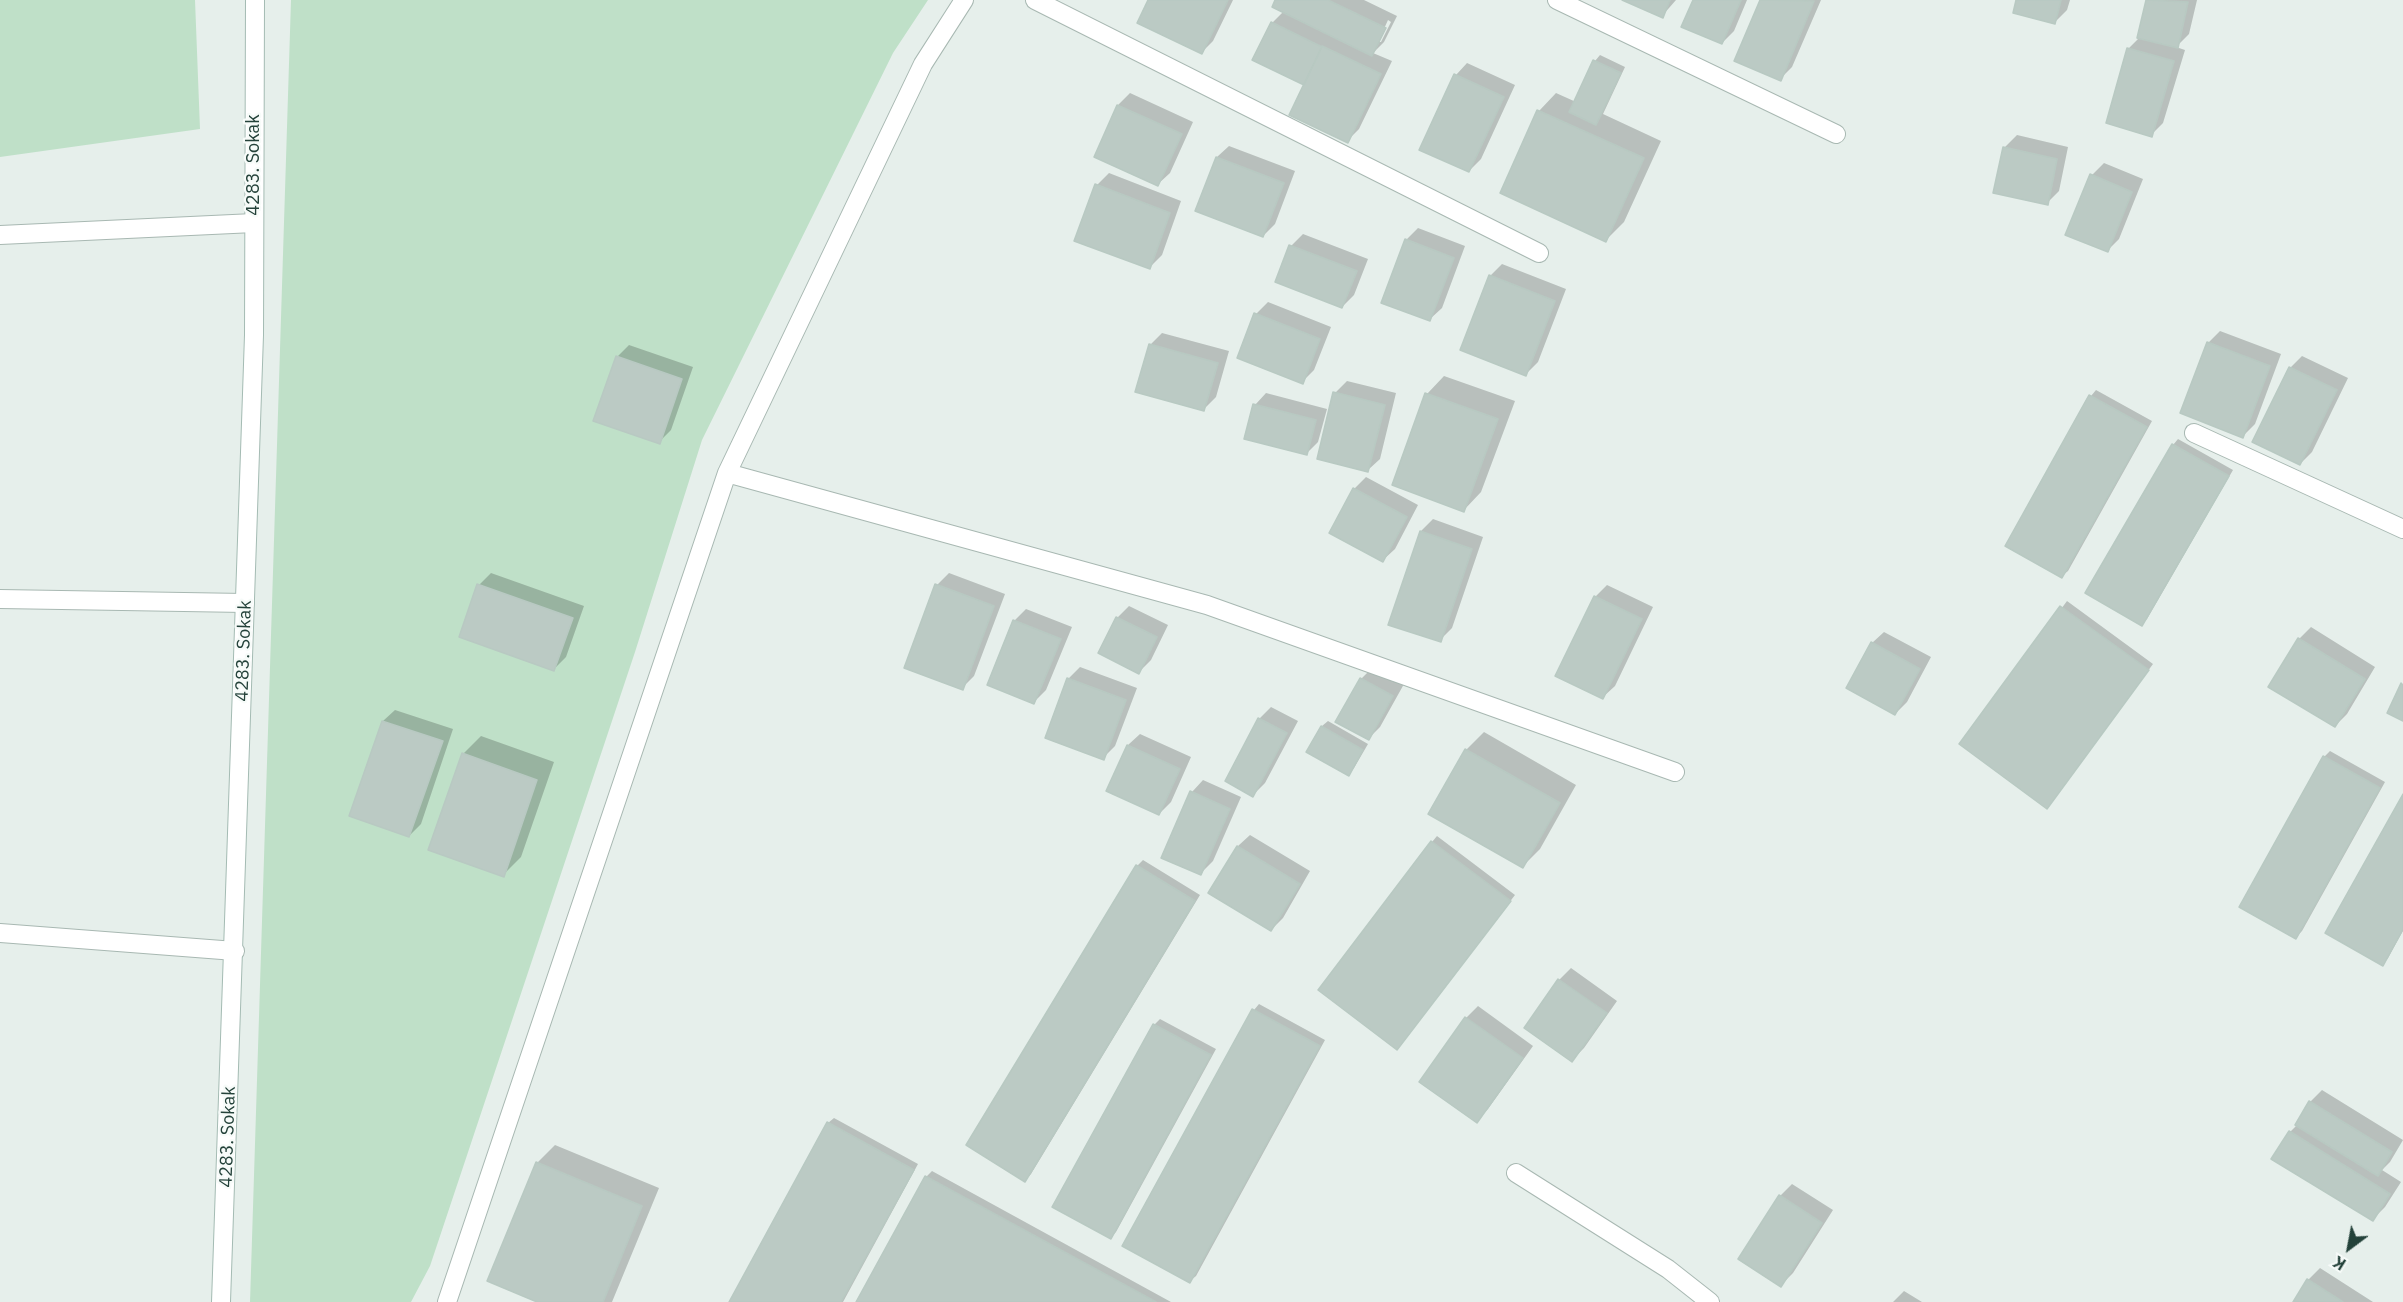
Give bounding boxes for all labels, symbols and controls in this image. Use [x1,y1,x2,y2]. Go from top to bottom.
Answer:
street label: 4283. Sokak [243,114,265,216]
street label: 4283. Sokak [231,600,257,702]
street label: 4283. Sokak [215,1086,241,1188]
north arrow [2319,1218,2379,1278]
text: K [2329,1252,2349,1275]

